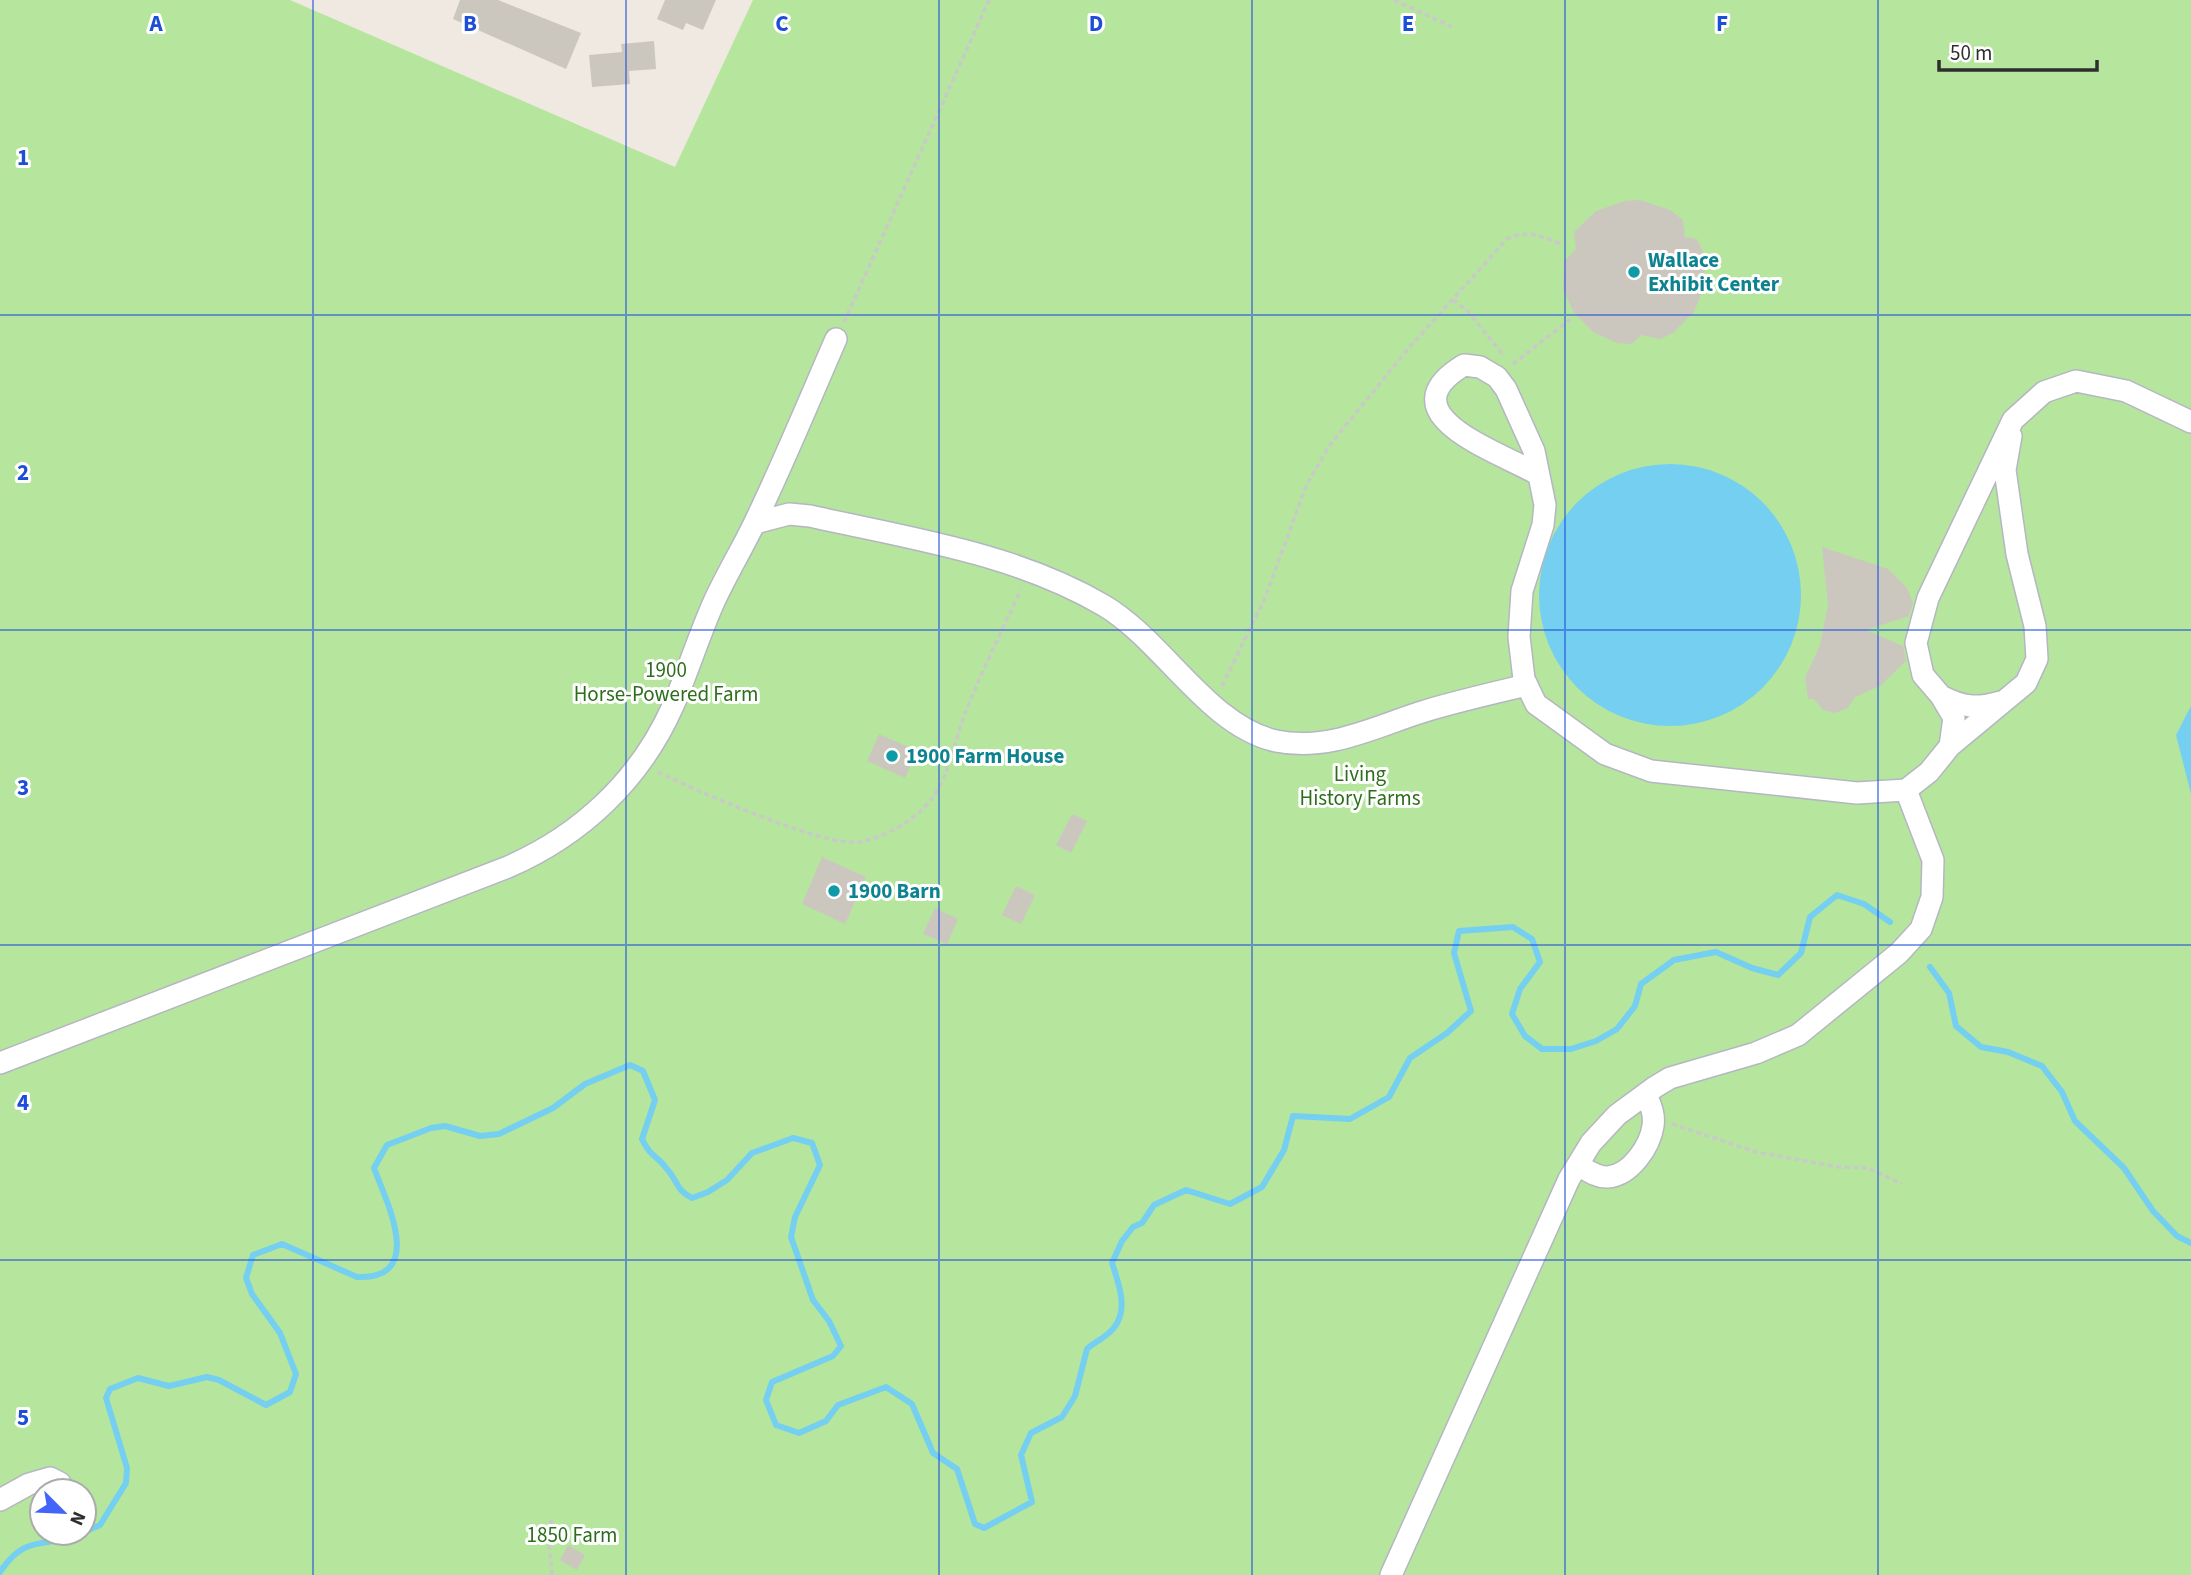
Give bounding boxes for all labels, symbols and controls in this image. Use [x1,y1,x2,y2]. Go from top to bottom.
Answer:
text: A [148,7,163,40]
text: B [463,7,477,40]
text: C [775,7,789,40]
text: D [1089,7,1103,40]
text: E [1402,7,1414,40]
text: F [1716,7,1728,40]
scale bar [1939,28,2096,72]
text: 50 m [1950,38,1992,68]
text: 1 [17,141,29,174]
place label: Wallace Exhibit Center [1648,245,1780,299]
marker: Wallace Exhibit Center [1626,264,1642,280]
text: 2 [17,456,29,489]
park label: 1900 Horse-Powered Farm [574,655,758,709]
place label: 1900 Farm House [906,741,1064,771]
marker: 1900 Farm House [884,748,900,764]
park label: Living History Farms [1300,759,1421,813]
text: 3 [17,771,29,804]
place label: 1900 Barn [848,876,941,906]
marker: 1900 Barn [826,883,842,899]
text: 4 [17,1086,29,1119]
text: 5 [17,1401,29,1434]
north arrow [28,1477,98,1547]
text: N [62,1507,92,1530]
park label: 1850 Farm [527,1520,617,1550]

